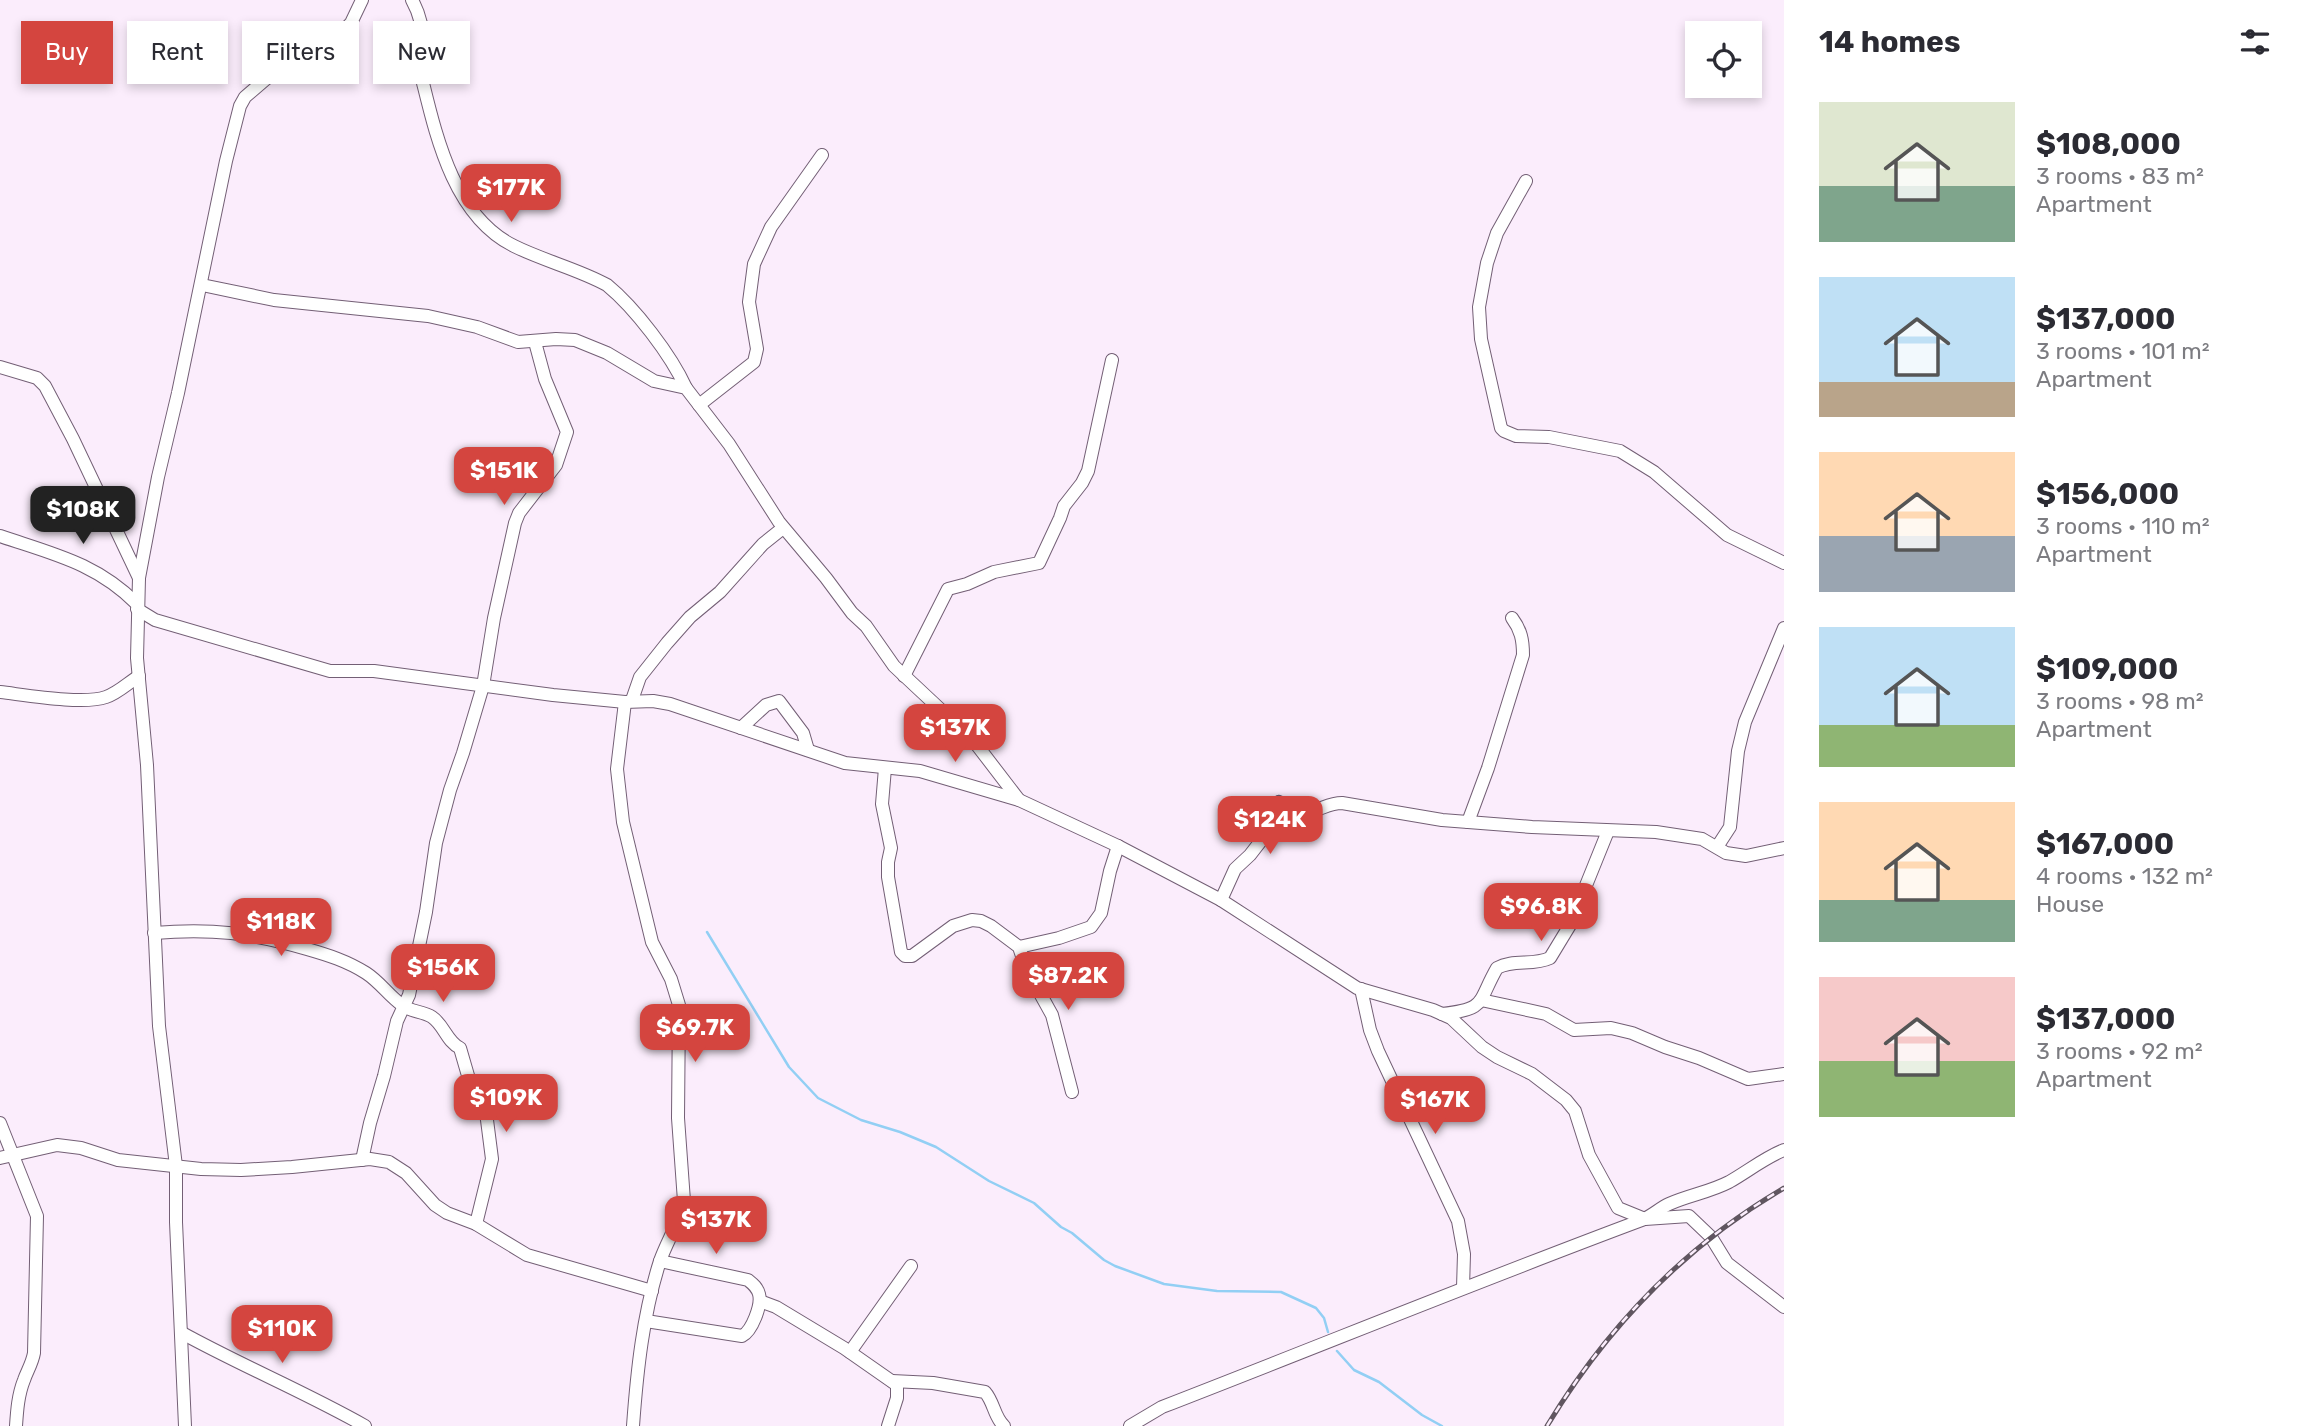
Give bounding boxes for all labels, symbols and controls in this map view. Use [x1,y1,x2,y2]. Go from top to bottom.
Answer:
chip: Buy [21,21,113,84]
chip: Rent [127,21,228,84]
chip: Filters [242,21,359,84]
chip: New [373,21,470,84]
map controls [1685,21,1762,98]
button: locate [1685,21,1762,98]
icon: filters [2236,23,2274,61]
text: 14 homes [1819,24,1961,60]
text: $108,000 [2036,126,2181,162]
icon: home [1875,130,1959,214]
text: 3 rooms · 83 m² [2036,162,2204,190]
pin: $177K [462,164,560,224]
text: $177K [477,173,545,201]
text: Apartment [2036,190,2152,218]
text: $137,000 [2036,301,2176,337]
icon: home [1875,305,1959,389]
text: 3 rooms · 101 m² [2036,337,2210,365]
text: Apartment [2036,365,2152,393]
pin: $151K [455,448,553,507]
text: $151K [470,456,538,484]
text: $156,000 [2036,476,2179,512]
icon: home [1875,480,1959,564]
pin: $108K [34,486,132,546]
text: $108K [46,495,120,523]
text: 3 rooms · 110 m² [2036,512,2210,540]
text: Apartment [2036,540,2152,568]
text: $109,000 [2036,651,2178,687]
icon: home [1875,655,1959,739]
text: 3 rooms · 98 m² [2036,687,2204,715]
pin: $137K [906,704,1004,764]
text: $137K [920,713,990,741]
text: Apartment [2036,715,2152,743]
pin: $124K [1221,796,1319,856]
text: $124K [1234,805,1306,833]
text: $167,000 [2036,826,2174,862]
icon: home [1875,830,1959,914]
text: 4 rooms · 132 m² [2036,862,2213,890]
pin: $96.8K [1484,884,1598,943]
text: House [2036,890,2104,918]
text: $96.8K [1500,892,1582,920]
pin: $118K [232,898,330,958]
text: $118K [246,907,316,935]
pin: $156K [394,944,492,1004]
text: $156K [407,953,479,981]
pin: $87.2K [1011,953,1125,1012]
text: $87.2K [1028,961,1108,989]
text: $137,000 [2036,1001,2176,1037]
pin: $69.7K [638,1004,752,1064]
icon: home [1875,1005,1959,1089]
text: $69.7K [656,1013,734,1041]
text: 3 rooms · 92 m² [2036,1037,2202,1065]
text: Apartment [2036,1065,2152,1093]
pin: $109K [457,1074,555,1134]
pin: $167K [1386,1076,1484,1136]
text: $109K [470,1083,542,1111]
text: $167K [1400,1085,1470,1113]
pin: $137K [667,1196,765,1256]
text: $137K [681,1205,751,1233]
pin: $110K [233,1306,331,1365]
text: $110K [247,1314,317,1342]

